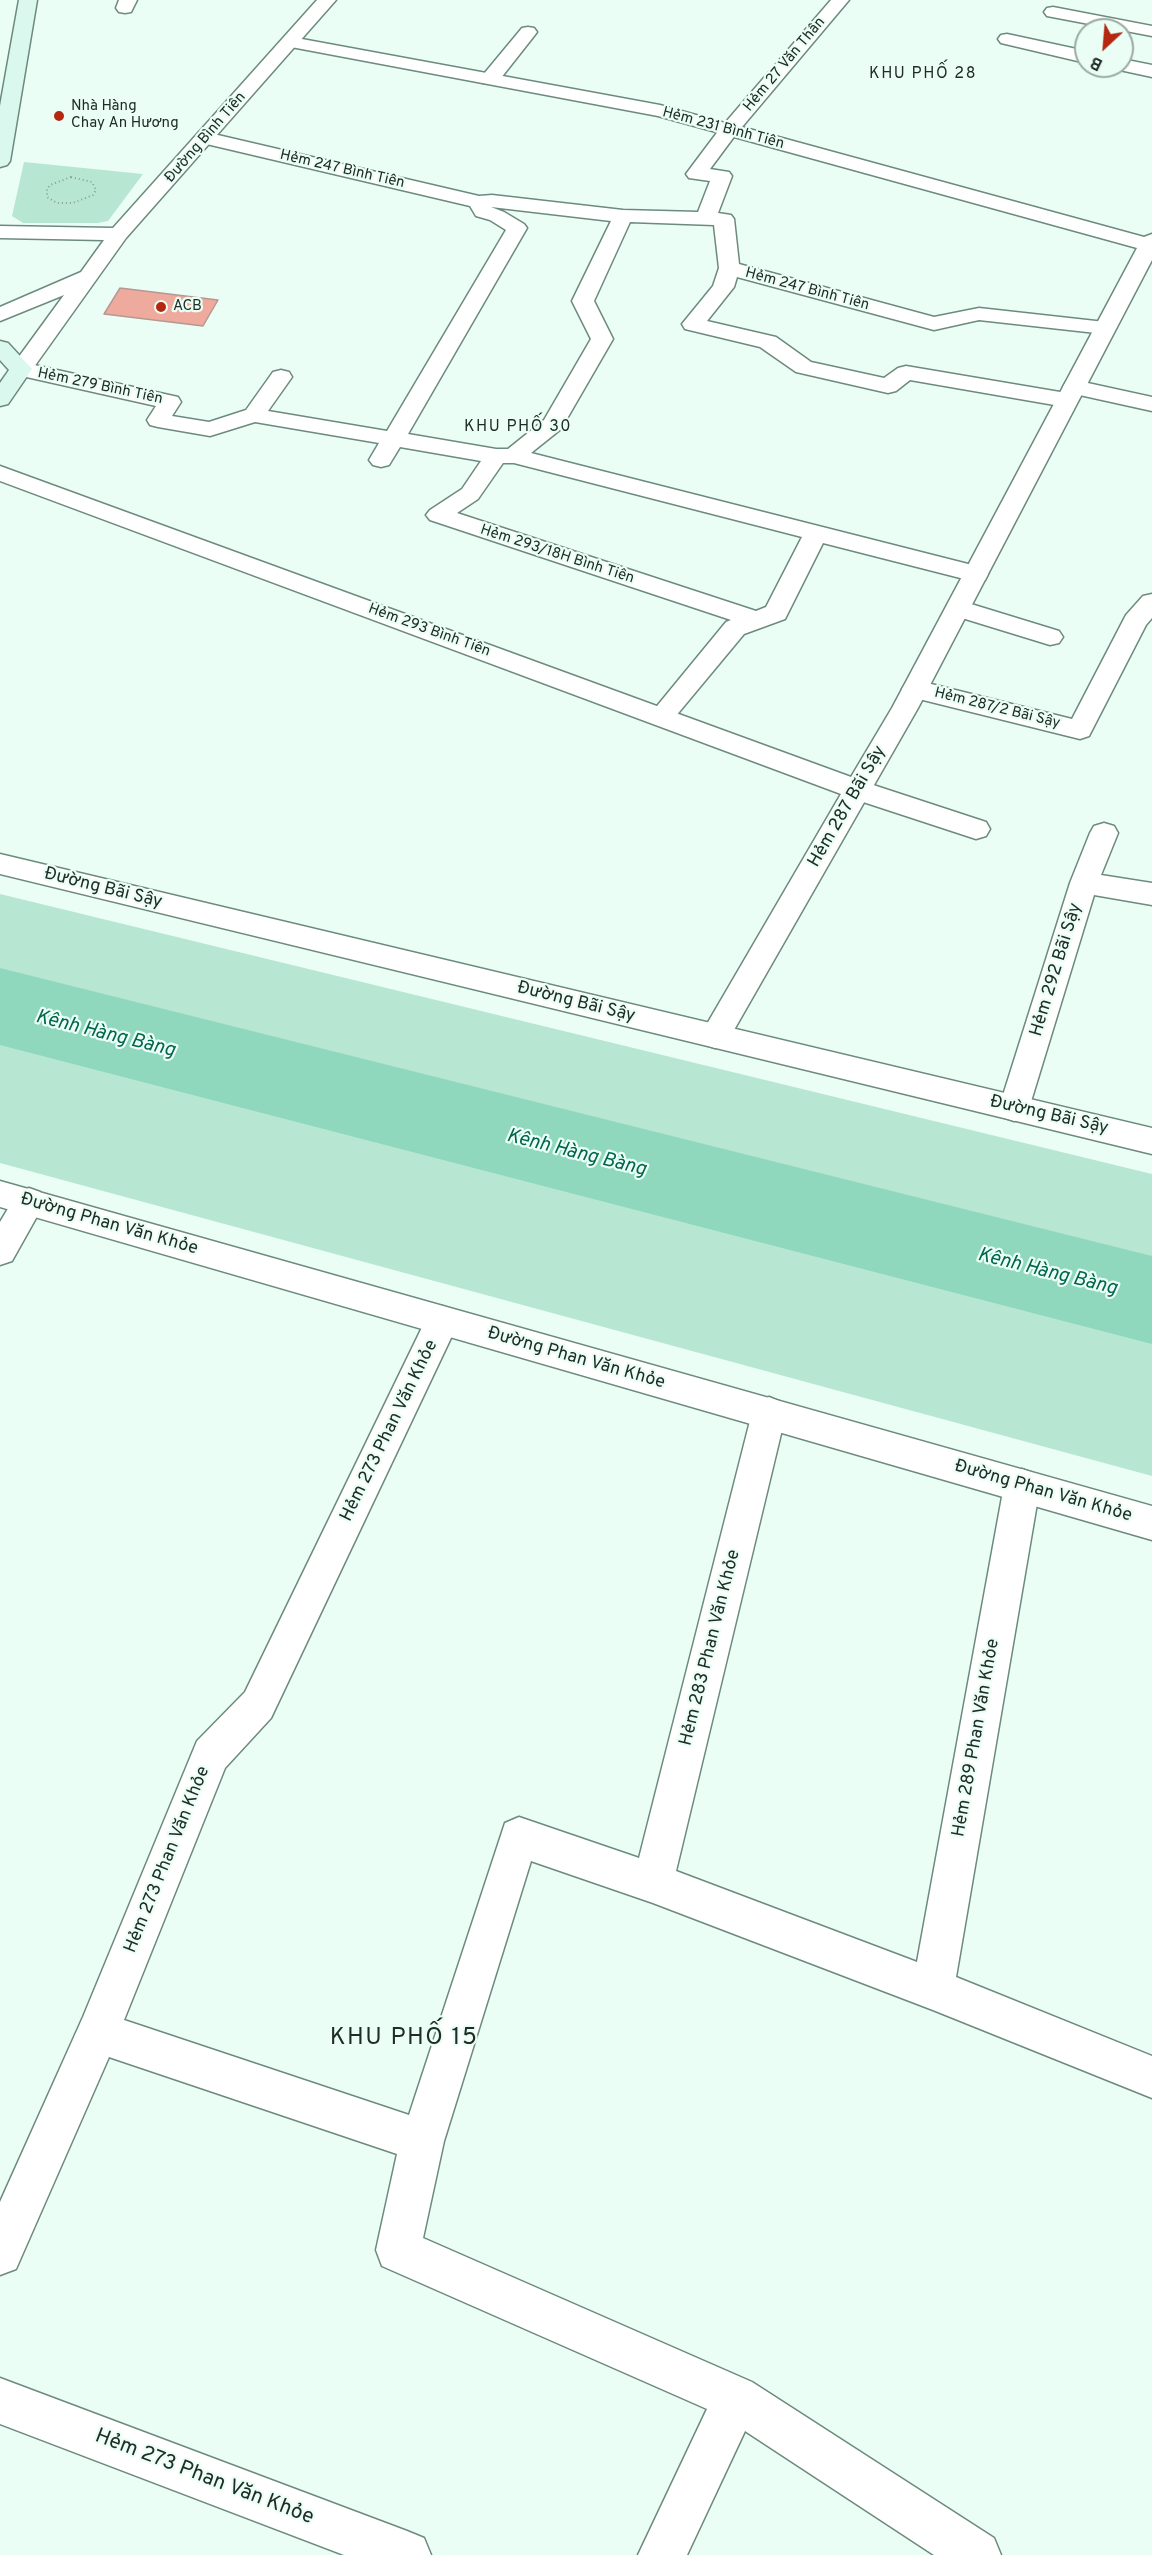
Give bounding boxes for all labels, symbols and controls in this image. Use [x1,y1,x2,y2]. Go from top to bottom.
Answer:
street label: Hẻm 27 Văn Thân [740,14,830,116]
north arrow [1074,18,1134,78]
text: B [1088,51,1106,74]
district label: KHU PHỐ 28 [869,65,977,85]
street label: Đường Bình Tiên [162,89,250,187]
place label: Nhà Hàng Chay An Hương [71,98,179,133]
street label: Hẻm 231 Bình Tiên [660,104,786,154]
marker: Nhà Hàng Chay An Hương [52,109,66,123]
street label: Hẻm 247 Bình Tiên [278,147,406,193]
street label: Hẻm 247 Bình Tiên [743,265,871,315]
place label: ACB [173,298,202,316]
marker: ACB [154,300,168,314]
street label: Hẻm 279 Bình Tiên [36,365,164,409]
district label: KHU PHỐ 30 [464,418,572,438]
street label: Hẻm 293/18H Bình Tiên [478,522,636,588]
street label: Hẻm 293 Bình Tiên [365,601,493,661]
street label: Hẻm 287/2 Bãi Sậy [932,685,1062,733]
street label: Hẻm 287 Bãi Sậy [804,742,892,872]
street label: Đường Bãi Sậy [42,864,164,914]
street label: Hẻm 292 Bãi Sậy [1026,901,1088,1039]
street label: Đường Bãi Sậy [515,978,637,1028]
water label: Kênh Hàng Bàng [33,1006,177,1064]
street label: Đường Bãi Sậy [988,1092,1110,1140]
water label: Kênh Hàng Bàng [504,1125,648,1183]
street label: Đường Phan Văn Khỏe [18,1189,200,1261]
water label: Kênh Hàng Bàng [975,1244,1119,1302]
street label: Đường Phan Văn Khỏe [485,1323,667,1395]
street label: Hẻm 273 Phan Văn Khỏe [337,1337,443,1525]
street label: Đường Phan Văn Khỏe [952,1456,1134,1528]
street label: Hẻm 283 Phan Văn Khỏe [676,1548,746,1748]
street label: Hẻm 289 Phan Văn Khỏe [949,1637,1005,1839]
street label: Hẻm 273 Phan Văn Khỏe [121,1764,215,1956]
district label: KHU PHỐ 15 [330,2025,478,2053]
street label: Hẻm 273 Phan Văn Khỏe [91,2425,317,2531]

